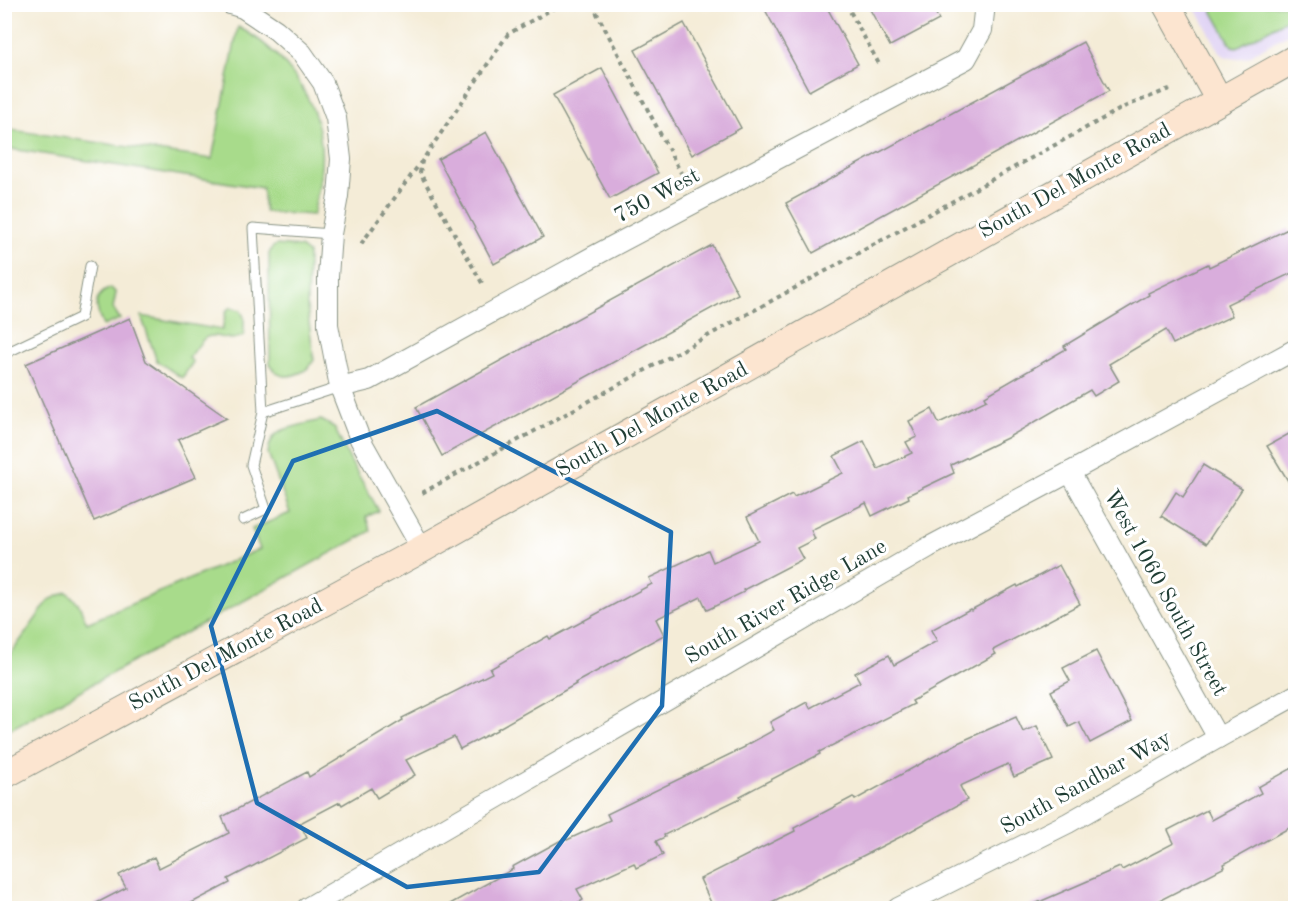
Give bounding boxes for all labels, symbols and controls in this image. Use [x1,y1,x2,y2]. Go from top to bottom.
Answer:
street label: South Del Monte Road [975,119,1175,243]
street label: 750 West [611,164,703,228]
street label: South Del Monte Road [552,358,752,482]
street label: West 1060 South Street [1099,486,1231,700]
street label: South River Ridge Lane [681,535,891,669]
street label: South Del Monte Road [126,595,326,715]
street label: South Sandbar Way [997,727,1175,839]

